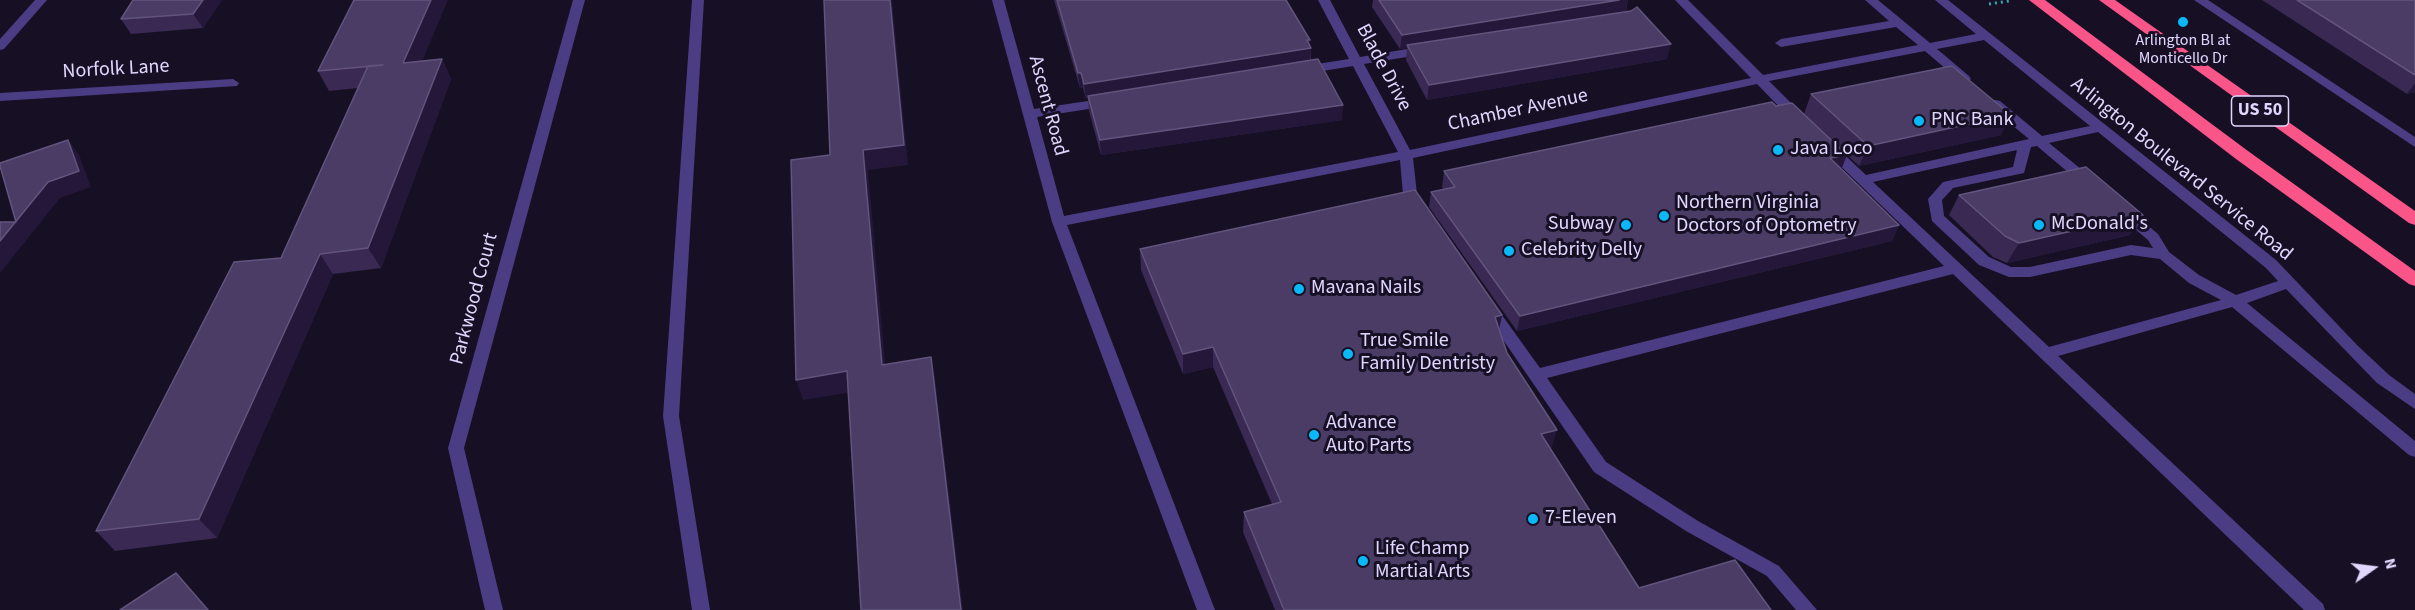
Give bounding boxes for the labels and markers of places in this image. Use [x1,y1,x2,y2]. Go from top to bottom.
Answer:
marker: Arlington Bl at Monticello Dr [2176,15,2190,29]
place label: Arlington Bl at Monticello Dr [2136,31,2230,69]
place label: PNC Bank [1931,109,2013,133]
marker: PNC Bank [1912,114,1926,128]
place label: Java Loco [1790,138,1873,162]
marker: Java Loco [1771,143,1785,157]
place label: Northern Virginia Doctors of Optometry [1676,192,1856,239]
marker: Northern Virginia Doctors of Optometry [1657,209,1671,223]
place label: Subway [1548,213,1614,237]
place label: McDonald's [2051,213,2148,237]
marker: Subway [1619,218,1633,232]
marker: McDonald's [2032,218,2046,232]
place label: Celebrity Delly [1521,239,1642,263]
marker: Celebrity Delly [1502,244,1516,258]
place label: Mavana Nails [1311,277,1421,301]
marker: Mavana Nails [1292,282,1306,296]
place label: True Smile Family Dentristy [1360,330,1495,377]
marker: True Smile Family Dentristy [1341,347,1355,361]
place label: Advance Auto Parts [1326,412,1411,459]
marker: Advance Auto Parts [1307,428,1321,442]
place label: 7-Eleven [1545,507,1617,531]
marker: 7-Eleven [1526,512,1540,526]
place label: Life Champ Martial Arts [1375,538,1470,585]
marker: Life Champ Martial Arts [1356,554,1370,568]

